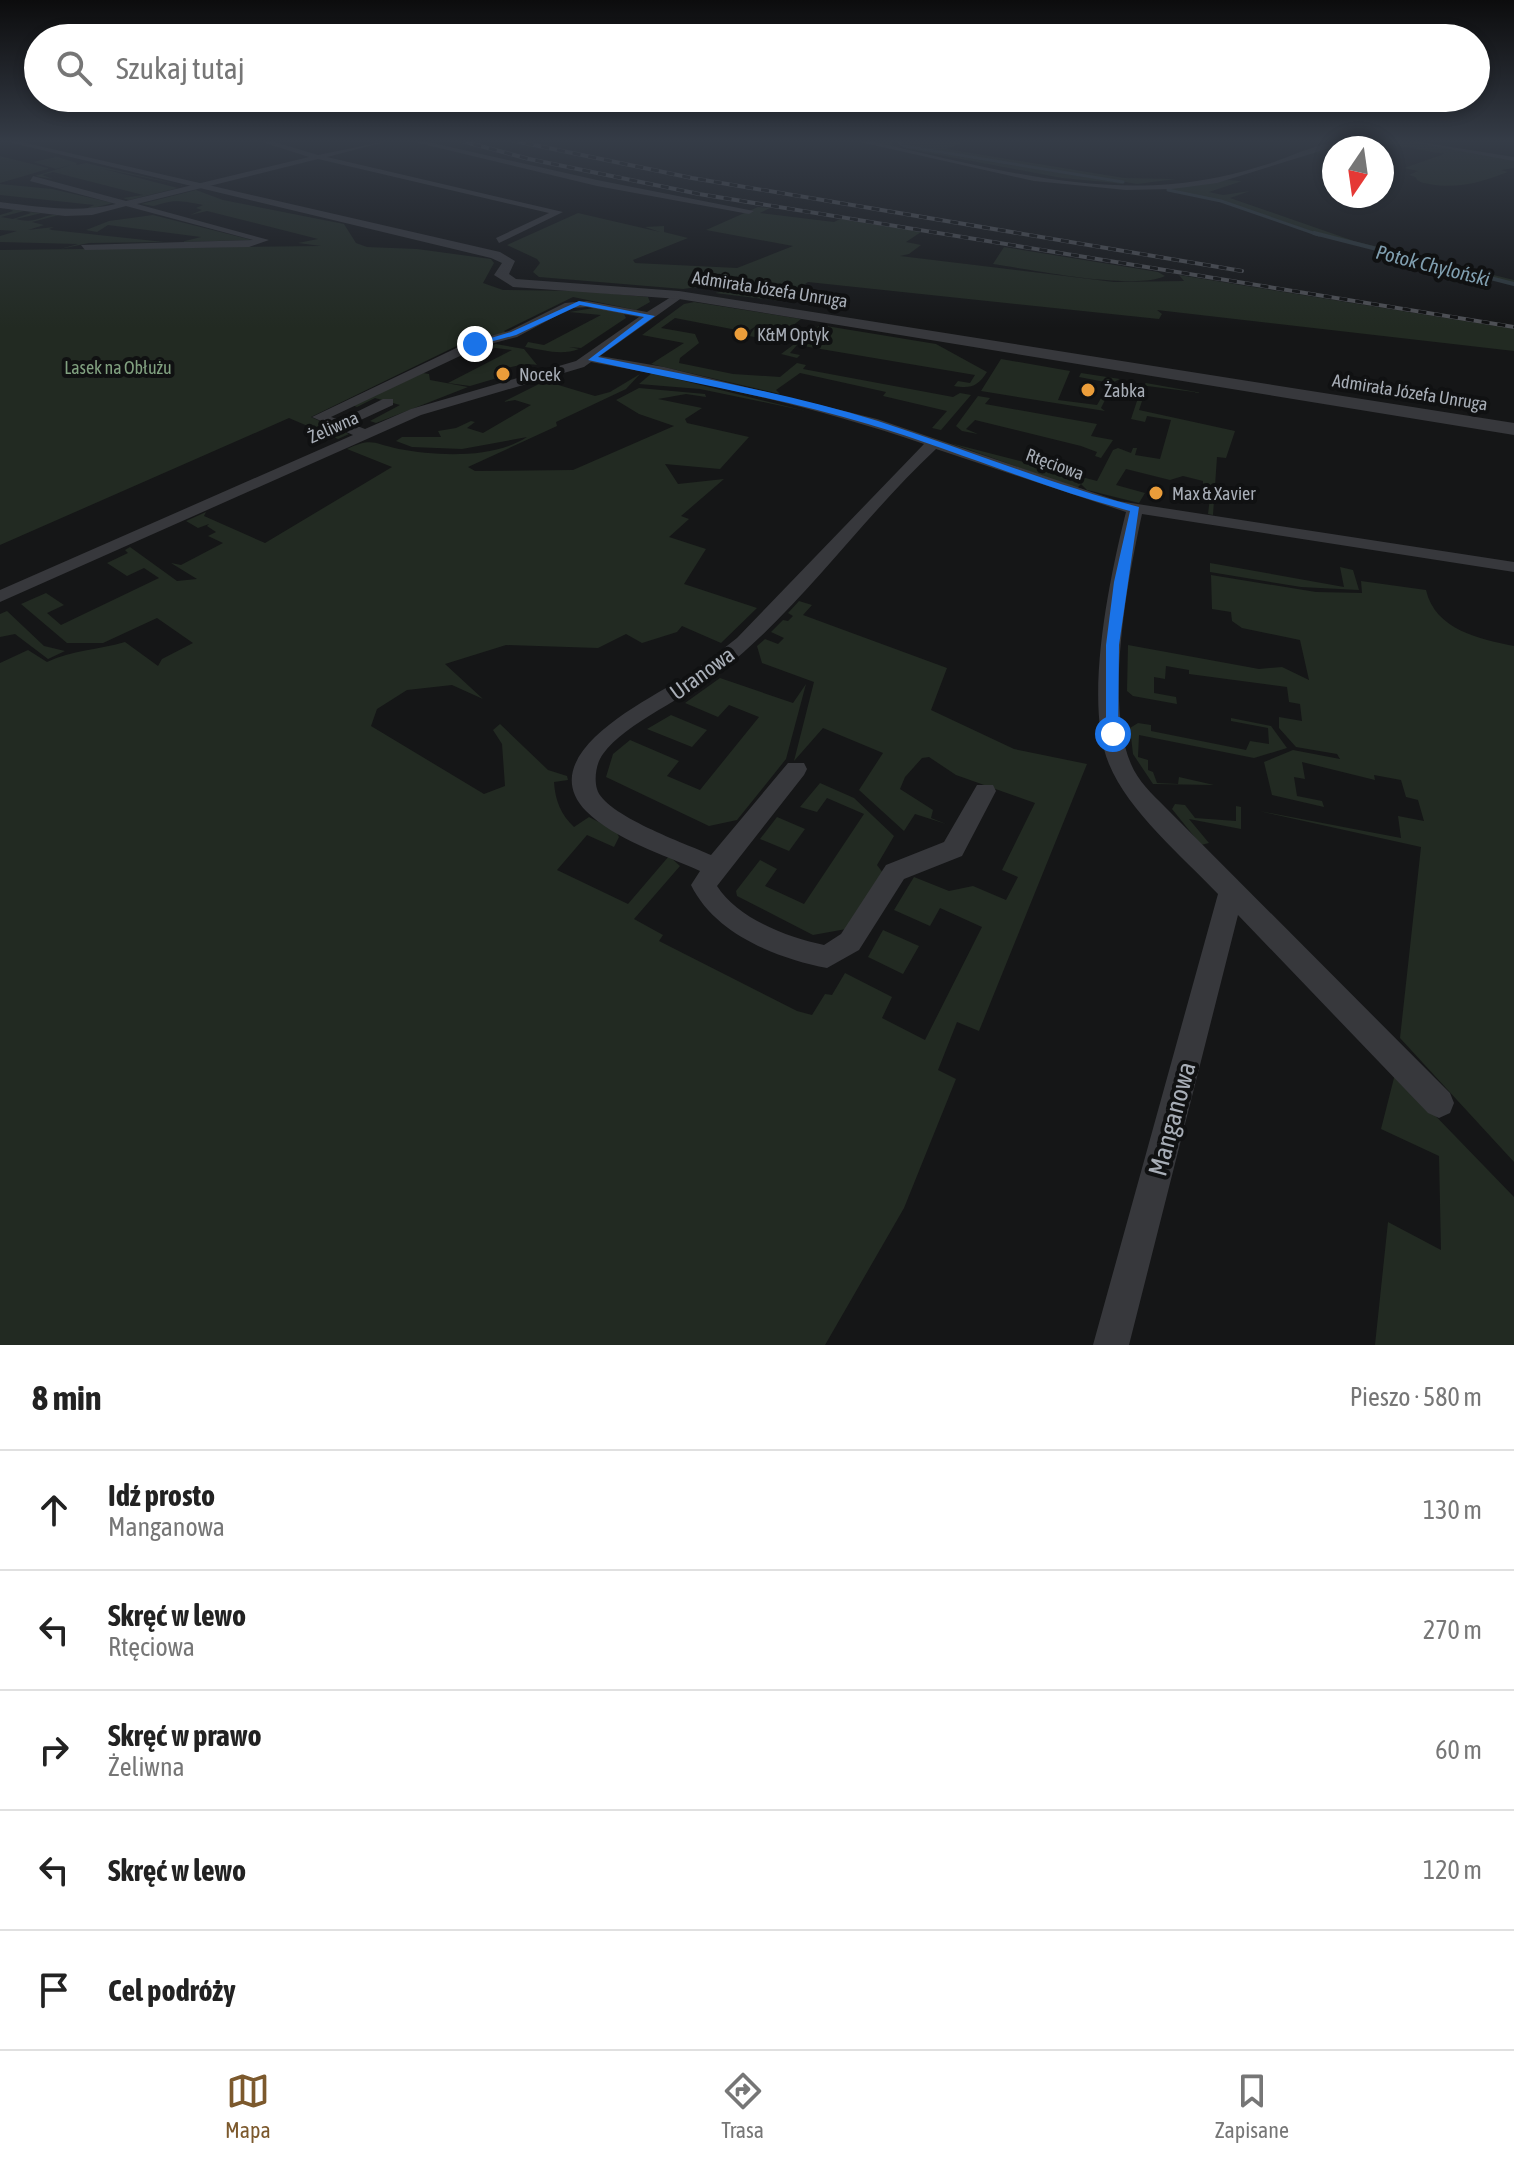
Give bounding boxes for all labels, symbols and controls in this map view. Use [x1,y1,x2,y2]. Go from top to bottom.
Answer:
search box [24,24,1490,112]
icon: search [52,46,96,90]
text: Szukaj tutaj [116,51,245,85]
north arrow [1322,136,1394,208]
water label: Potok Chyloński [1374,240,1493,290]
street label: Admirała Józefa Unruga [691,266,849,312]
place label: K&M Optyk [757,324,829,345]
marker: K&M Optyk [732,325,750,343]
route end [457,326,493,362]
park label: Lasek na Obłużu [64,357,172,378]
place label: Nocek [519,364,561,385]
marker: Nocek [494,365,512,383]
street label: Admirała Józefa Unruga [1331,369,1489,415]
place label: Żabka [1104,380,1145,401]
marker: Żabka [1079,381,1097,399]
street label: Żeliwna [305,407,361,447]
street label: Rtęciowa [1023,444,1087,484]
place label: Max & Xavier [1172,483,1256,504]
marker: Max & Xavier [1147,484,1165,502]
street label: Uranowa [665,641,739,705]
route start [1095,716,1131,752]
street label: Manganowa [1142,1059,1202,1179]
text: 8 min [32,1378,101,1417]
text: Pieszo · 580 m [1350,1382,1482,1412]
text: Idź prosto [108,1478,215,1512]
icon: ahead [32,1488,76,1532]
text: 130 m [1423,1495,1482,1525]
text: Manganowa [108,1512,225,1542]
text: Skręć w lewo [108,1598,246,1632]
icon: left [32,1608,76,1652]
text: 270 m [1423,1615,1482,1645]
text: Rtęciowa [108,1632,195,1662]
text: Skręć w prawo [108,1718,261,1752]
icon: right [32,1728,76,1772]
text: 60 m [1435,1735,1482,1765]
text: Żeliwna [108,1752,185,1782]
icon: left [32,1848,76,1892]
text: Skręć w lewo [108,1853,246,1887]
text: 120 m [1423,1855,1482,1885]
icon: arrive [32,1968,76,2012]
text: Cel podróży [108,1973,236,2007]
tab: Mapa [225,2069,271,2143]
tab: Trasa [721,2069,765,2143]
tab: Zapisane [1215,2069,1289,2143]

